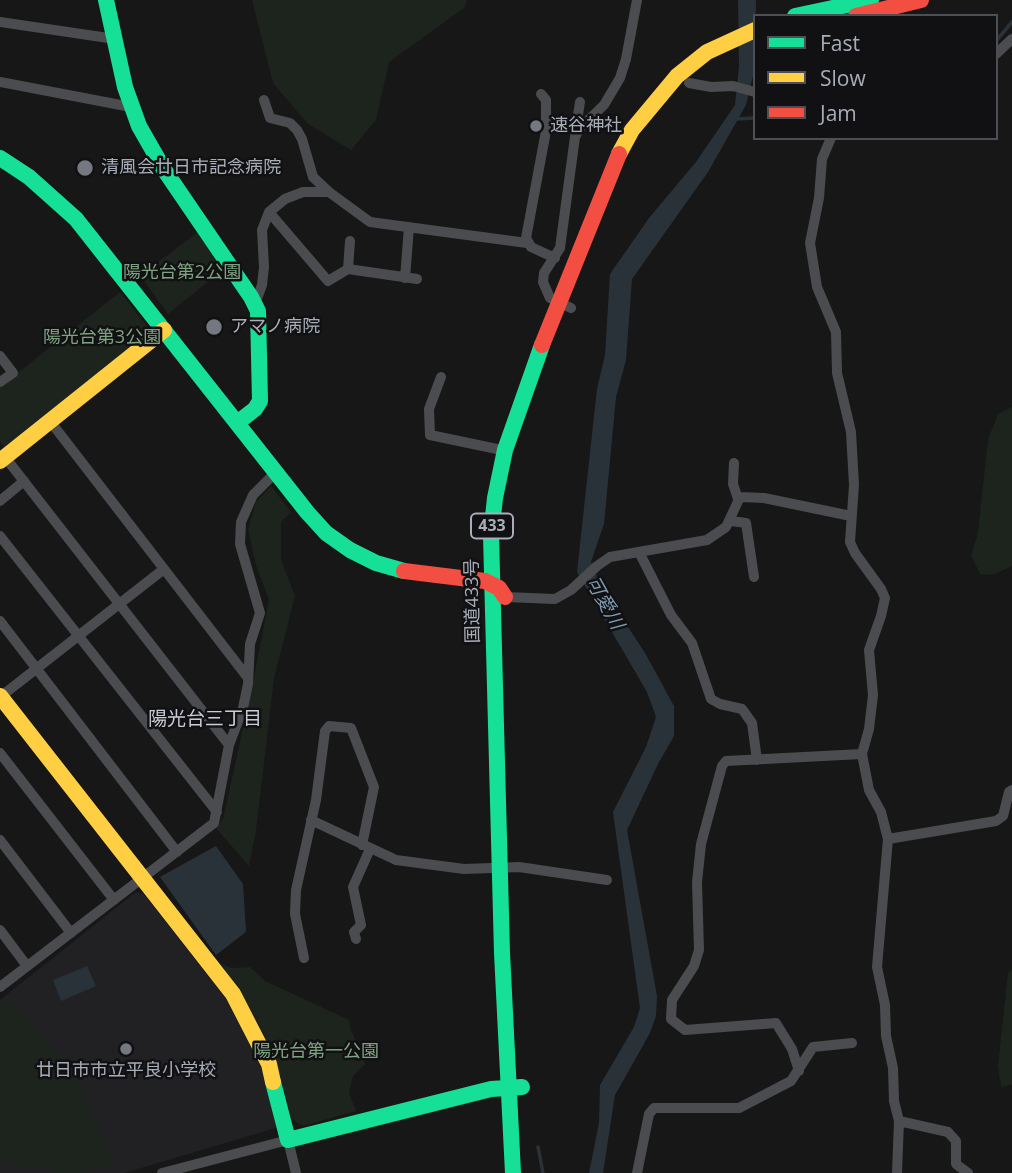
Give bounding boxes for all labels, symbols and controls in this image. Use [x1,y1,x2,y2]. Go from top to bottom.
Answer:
legend [753,14,998,140]
text: Fast [820,29,860,57]
text: Slow [820,64,866,92]
text: Jam [820,99,857,127]
place label: 速谷神社 [550,115,622,137]
marker: 速谷神社 [528,118,544,134]
place label: 清風会廿日市記念病院 [101,157,281,179]
marker: 清風会廿日市記念病院 [75,158,95,178]
park label: 陽光台第2公園 [123,262,241,284]
place label: アマノ病院 [230,316,320,338]
marker: アマノ病院 [204,317,224,337]
park label: 陽光台第3公園 [43,327,161,349]
road number: 433 [471,513,513,538]
street label: 国道433号 [461,558,485,644]
water label: 可愛川 [580,573,628,633]
district label: 陽光台三丁目 [148,709,262,731]
marker: 廿日市市立平良小学校 [118,1041,134,1057]
park label: 陽光台第一公園 [253,1041,379,1063]
place label: 廿日市市立平良小学校 [36,1060,216,1082]

